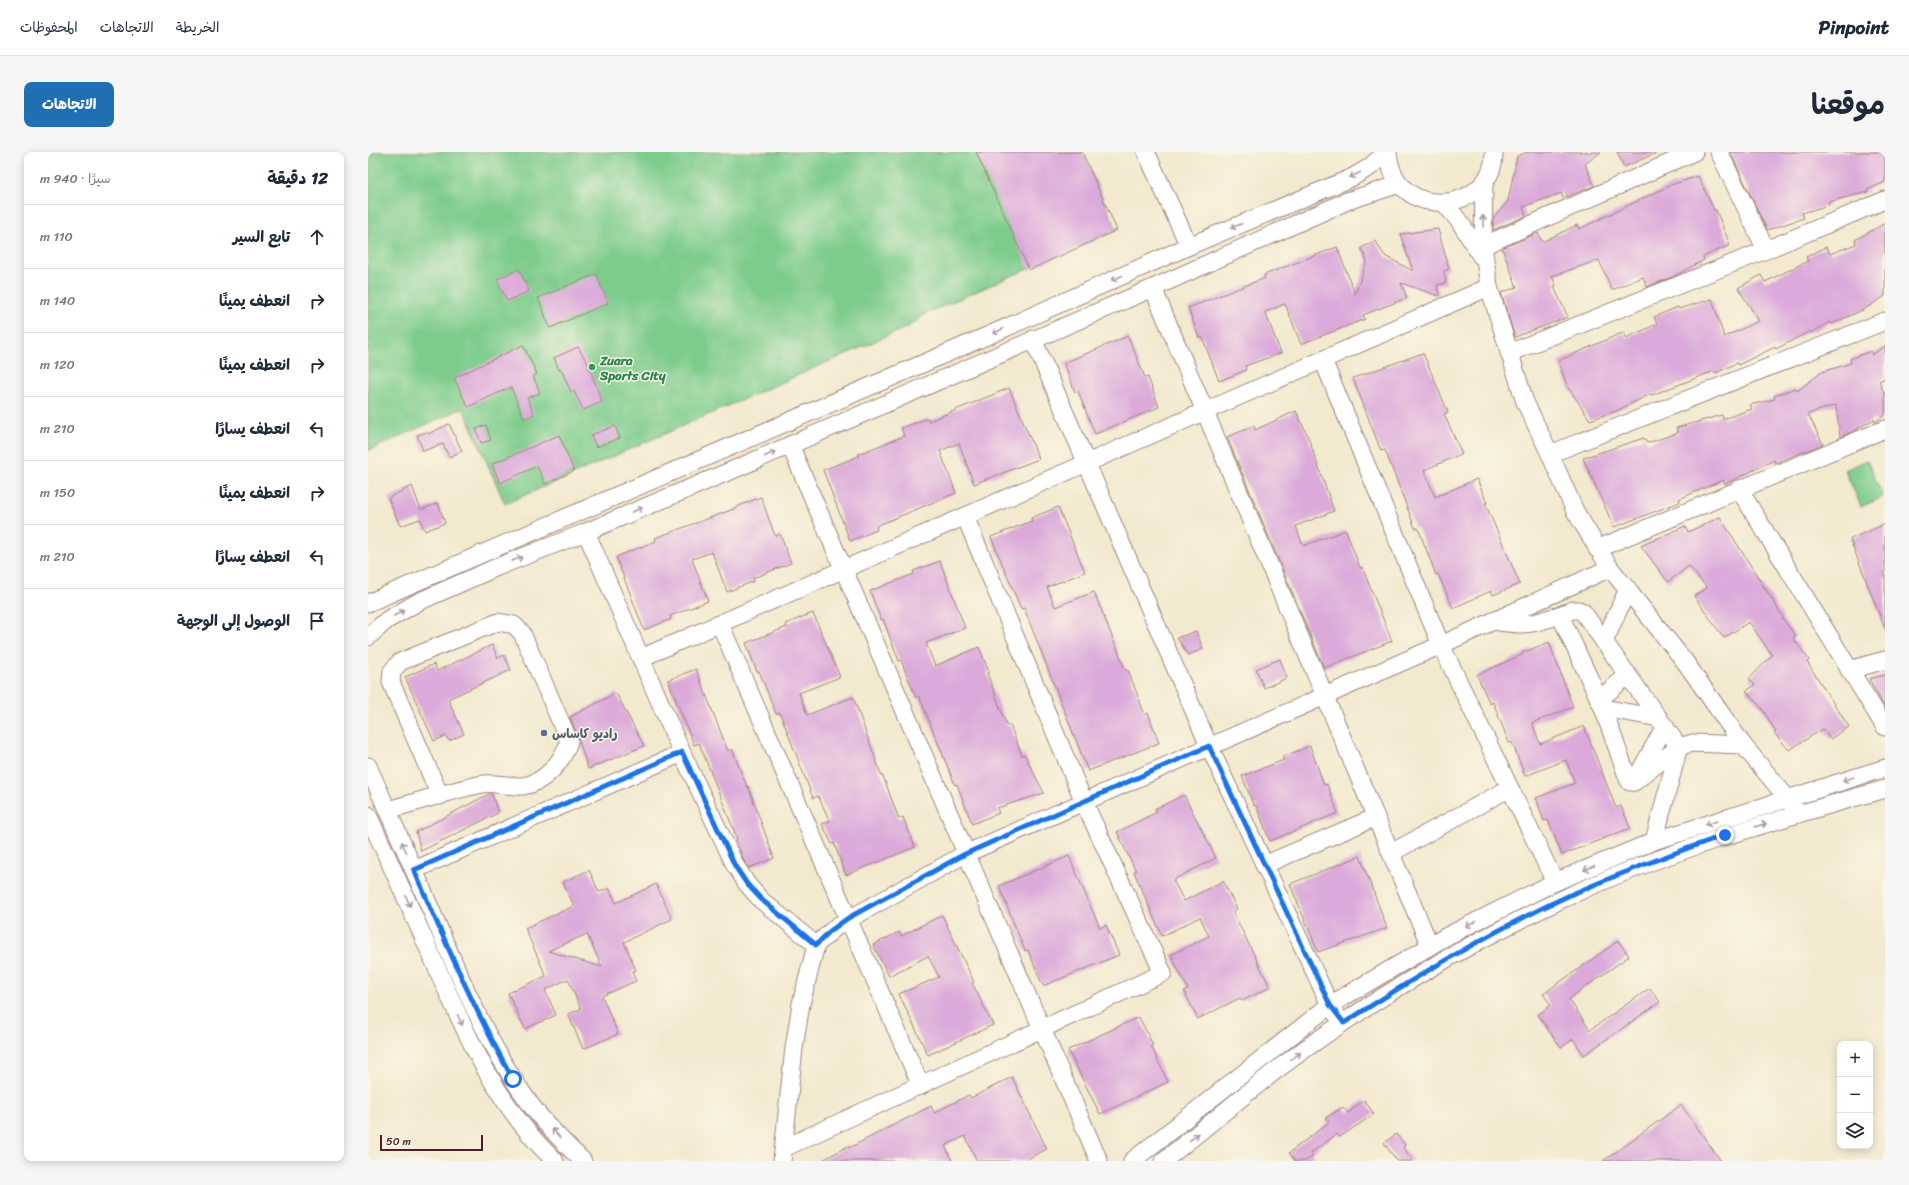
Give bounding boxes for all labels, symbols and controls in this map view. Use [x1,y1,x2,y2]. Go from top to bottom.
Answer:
text: Pinpoint [1818,11,1889,44]
text: المحفوظات [20,15,78,40]
text: الاتجاهات [100,15,154,40]
text: الخريطة [176,15,219,40]
text: موقعنا [1811,80,1885,129]
button: الاتجاهات [24,82,114,127]
text: 12 دقيقة [267,163,328,193]
text: سيرًا · 940 m [40,167,111,190]
one-way arrow [1350,172,1362,179]
one-way arrow [1479,215,1487,228]
one-way arrow [1230,223,1242,231]
text: تابع السير [233,224,290,250]
text: 110 m [40,225,73,248]
icon: ahead [306,226,328,248]
one-way arrow [1111,275,1123,282]
text: انعطف يمينًا [219,288,290,314]
text: 140 m [40,289,75,312]
icon: right [306,290,328,312]
one-way arrow [992,328,1004,335]
place label: Zuara Sports City [599,349,666,387]
text: انعطف يمينًا [219,352,290,378]
text: 120 m [40,353,75,376]
icon: right [306,354,328,376]
marker: Zuara Sports City [587,362,597,372]
text: انعطف يسارًا [215,416,290,442]
text: 210 m [40,417,75,440]
icon: left [306,418,328,440]
one-way arrow [763,449,775,457]
text: انعطف يمينًا [219,480,290,506]
text: 150 m [40,481,75,504]
icon: right [306,482,328,504]
one-way arrow [631,506,643,513]
text: انعطف يسارًا [215,544,290,570]
text: 210 m [40,545,75,568]
icon: left [306,546,328,568]
one-way arrow [510,555,522,563]
text: الوصول إلى الوجهة [177,608,290,634]
one-way arrow [393,609,405,617]
icon: arrive [306,610,328,632]
place label: راديو كاساس [552,722,617,745]
marker: راديو كاساس [539,728,549,738]
one-way arrow [1841,776,1854,783]
one-way arrow [1704,820,1717,827]
one-way arrow [1754,821,1767,828]
route end [1716,826,1734,844]
one-way arrow [400,841,407,853]
one-way arrow [1583,865,1595,873]
one-way arrow [404,895,412,907]
one-way arrow [1466,921,1478,928]
one-way arrow [457,1014,464,1026]
map controls [1837,1041,1873,1149]
button: + [1837,1041,1873,1077]
one-way arrow [1290,1052,1301,1060]
route start [504,1070,522,1088]
button: − [1837,1077,1873,1113]
button: layers [1837,1113,1873,1149]
one-way arrow [551,1128,560,1138]
text: 50 m [386,1132,411,1151]
one-way arrow [1188,1132,1199,1141]
scale bar [380,1133,483,1152]

